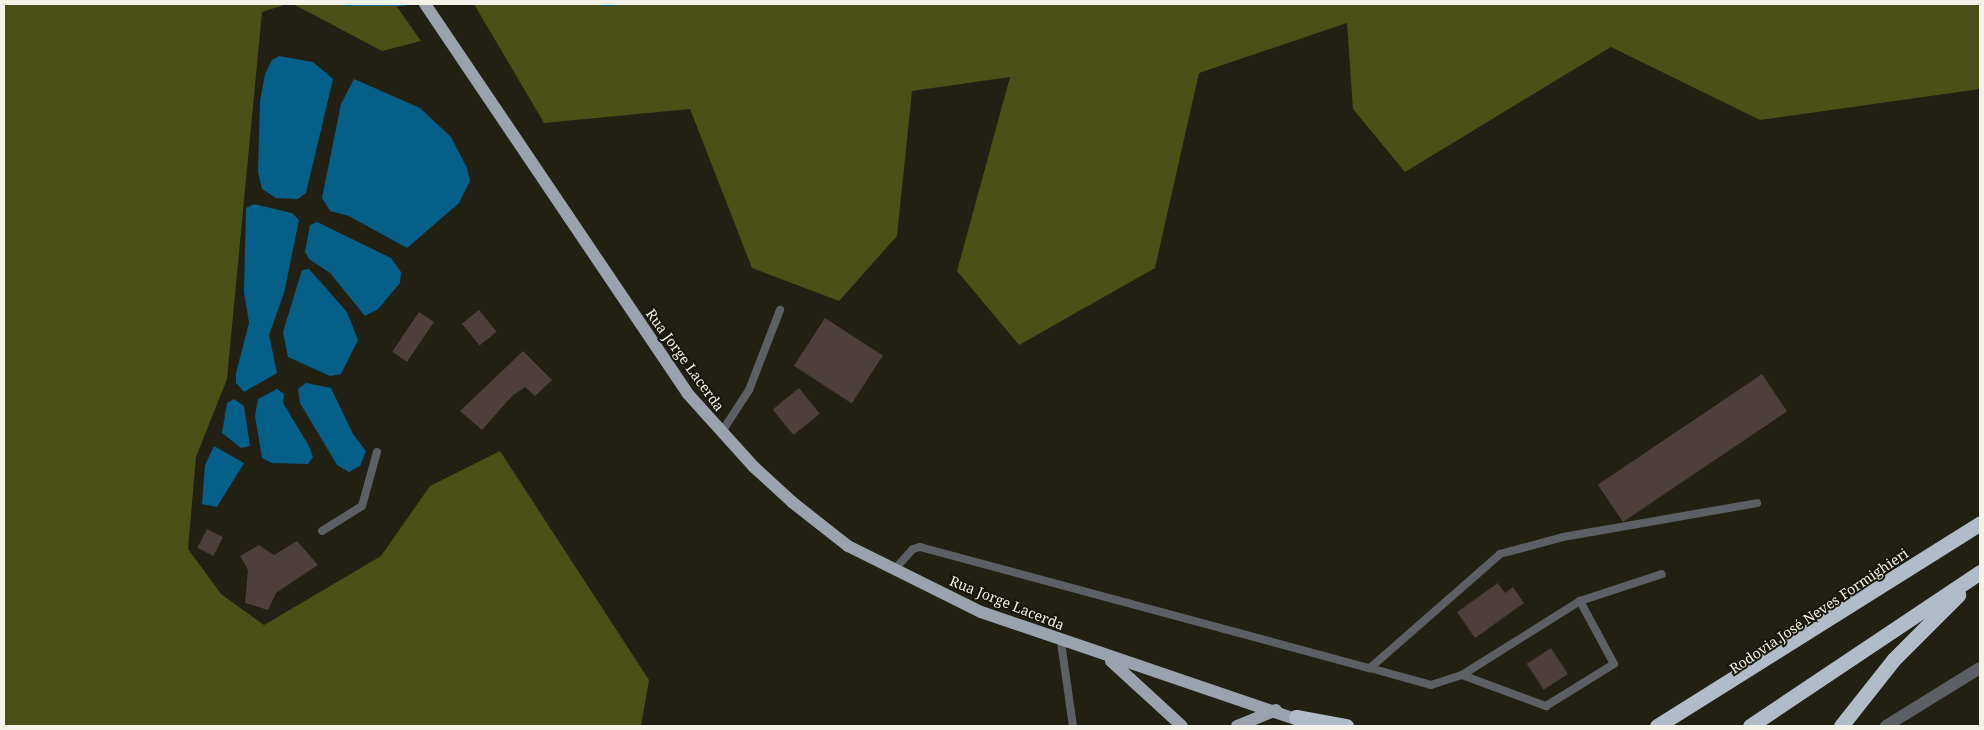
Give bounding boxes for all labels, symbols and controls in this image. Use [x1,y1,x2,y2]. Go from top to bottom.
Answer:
street label: Rua Jorge Lacerda [642,306,728,414]
street label: Rodovia José Neves Formighieri [1726,545,1912,677]
street label: Rua Jorge Lacerda [947,572,1067,634]

